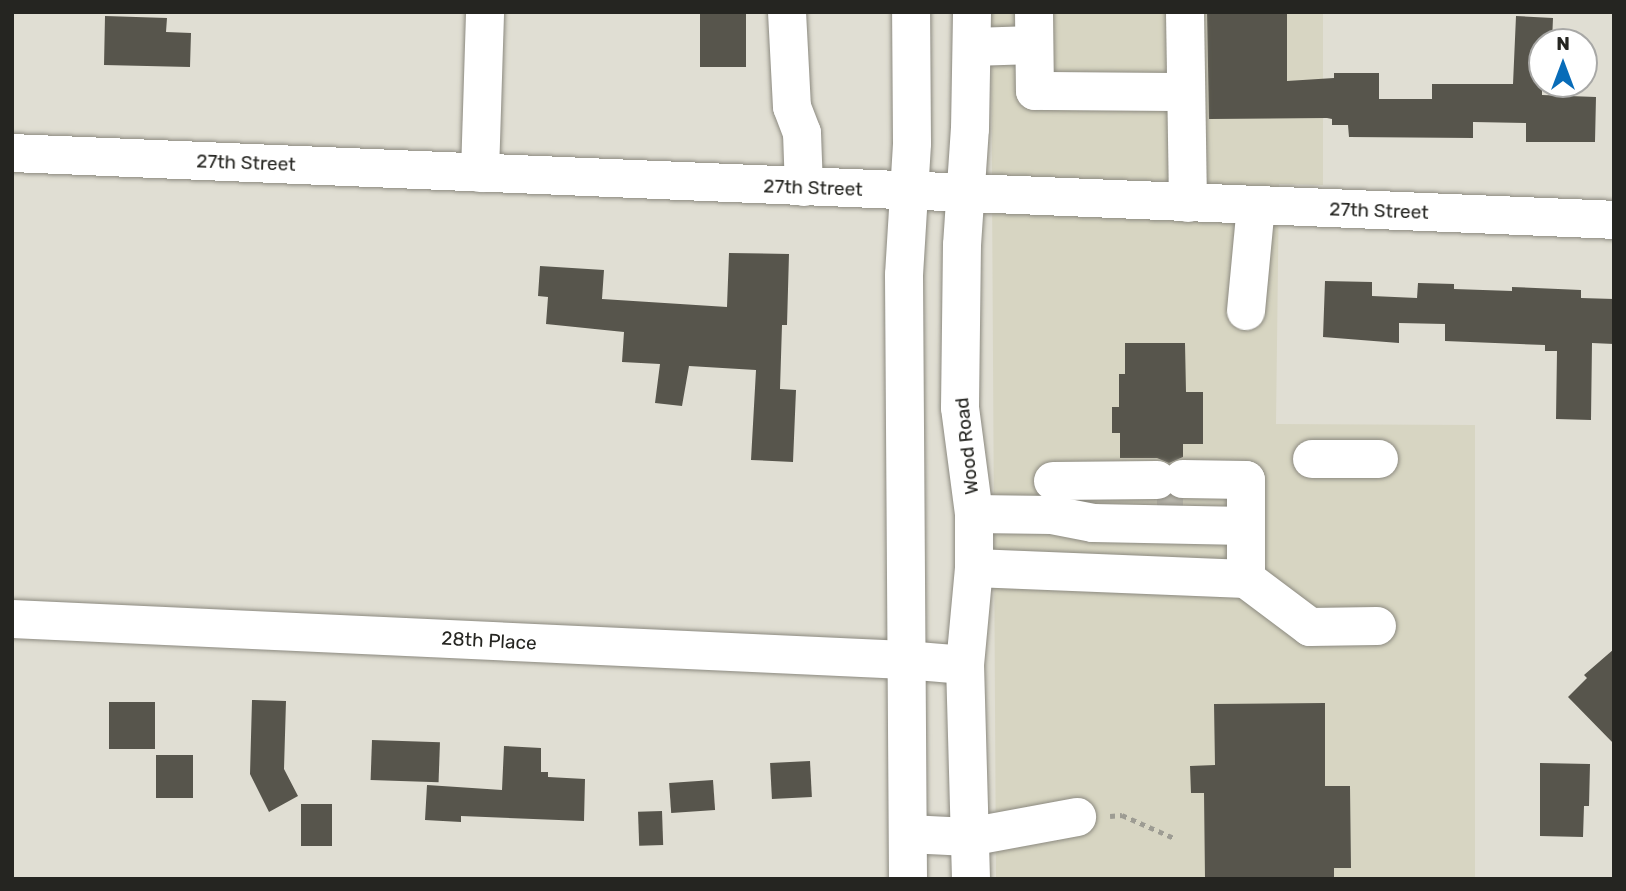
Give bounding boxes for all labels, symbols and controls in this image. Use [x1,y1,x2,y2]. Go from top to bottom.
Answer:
north arrow [1528,28,1598,98]
text: N [1556,32,1570,55]
street label: 27th Street [196,150,296,176]
street label: 27th Street [763,175,863,201]
street label: 27th Street [1329,198,1429,224]
street label: Wood Road [951,396,983,496]
street label: 28th Place [441,627,537,655]

